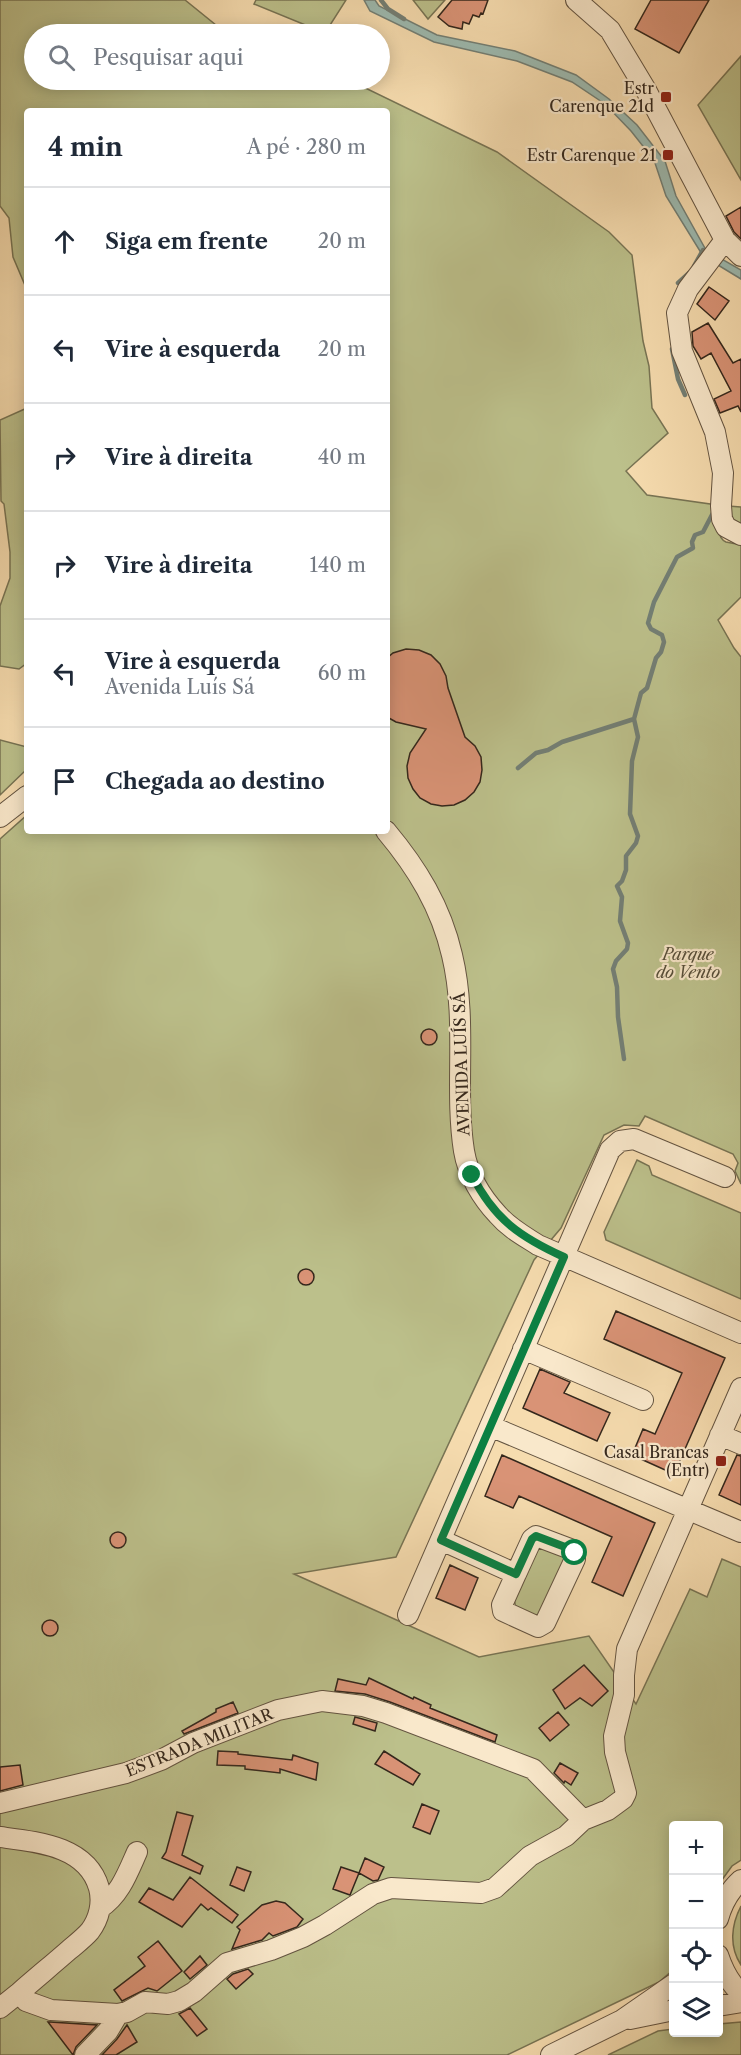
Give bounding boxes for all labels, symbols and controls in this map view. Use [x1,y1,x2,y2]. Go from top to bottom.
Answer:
search box [24,24,390,90]
icon: search [45,41,78,74]
text: Pesquisar aqui [93,44,243,71]
place label: Estr Carenque 21d [549,78,654,116]
marker: Estr Carenque 21d [659,90,673,104]
text: 4 min [48,131,123,163]
text: A pé · 280 m [247,135,366,159]
place label: Estr Carenque 21 [527,145,656,165]
marker: Estr Carenque 21 [661,148,675,162]
icon: ahead [48,225,81,258]
text: Siga em frente [105,228,268,255]
text: 20 m [318,229,366,253]
icon: left [48,333,81,366]
text: Vire à esquerda [105,336,280,363]
text: 20 m [318,337,366,361]
icon: right [48,441,81,474]
text: Vire à direita [105,444,252,471]
text: 40 m [318,445,366,469]
icon: right [48,549,81,582]
text: Vire à direita [105,552,252,579]
text: 140 m [309,553,366,577]
text: Vire à esquerda [105,648,280,675]
icon: left [48,657,81,690]
text: 60 m [318,661,366,685]
text: Avenida Luís Sá [105,675,254,699]
icon: arrive [48,765,81,798]
text: Chegada ao destino [105,768,325,795]
park label: Parque do Vento [656,944,720,982]
street label: AVENIDA LUÍS SÁ [448,991,474,1137]
route end [458,1161,484,1187]
place label: Casal Brancas (Entr) [604,1442,709,1480]
marker: Casal Brancas (Entr) [714,1454,728,1468]
route start [561,1539,587,1565]
street label: ESTRADA MILITAR [122,1703,277,1781]
map controls [669,1821,723,2037]
button: + [669,1821,723,1875]
button: − [669,1875,723,1929]
button: locate [669,1929,723,1983]
button: layers [669,1983,723,2037]

